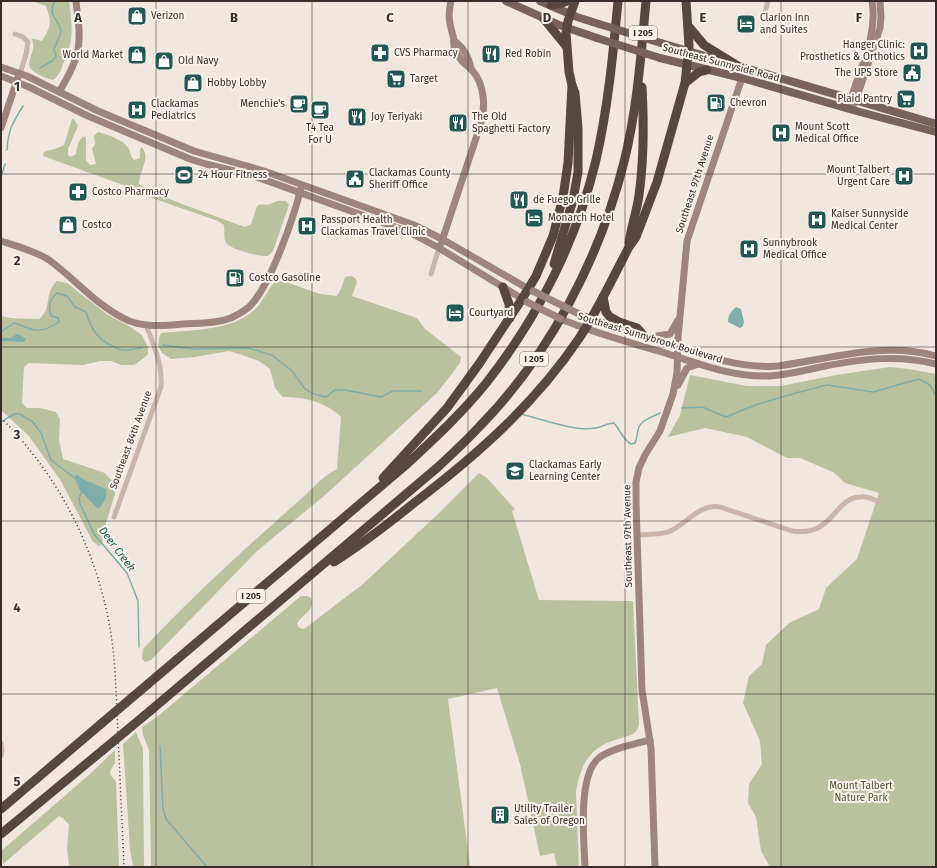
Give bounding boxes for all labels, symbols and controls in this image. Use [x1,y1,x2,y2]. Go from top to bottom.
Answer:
shop icon: Verizon [126,5,148,27]
text: A [73,10,82,25]
place label: Verizon [151,10,184,22]
text: B [230,10,238,25]
text: C [386,10,394,25]
text: D [543,10,552,25]
text: E [700,10,707,25]
text: F [856,10,863,25]
place label: Clarion Inn and Suites [760,12,810,36]
hotel icon: Clarion Inn and Suites [735,13,757,35]
road number: I 205 [629,26,657,40]
place label: Hanger Clinic: Prosthetics & Orthotics [800,39,905,63]
hospital icon: Hanger Clinic: Prosthetics & Orthotics [908,40,930,62]
pharmacy icon: CVS Pharmacy [369,42,391,64]
street label: Southeast Sunnyside Road [661,42,781,84]
restaurant icon: Red Robin [480,43,502,65]
shop icon: World Market [126,44,148,66]
place label: CVS Pharmacy [394,47,458,59]
place label: Red Robin [505,48,551,60]
place label: World Market [62,49,123,61]
shop icon: Old Navy [153,50,175,72]
place label: Old Navy [178,55,218,67]
public building icon: The UPS Store [901,62,923,84]
place label: The UPS Store [835,67,898,79]
supermarket icon: Target [385,68,407,90]
shop icon: Hobby Lobby [182,72,204,94]
place label: Target [410,73,438,85]
place label: Hobby Lobby [207,77,266,89]
text: 1 [14,79,20,94]
supermarket icon: Plaid Pantry [895,88,917,110]
fuel station icon: Chevron [705,92,727,114]
cafe icon: Menchie's [288,93,310,115]
place label: Plaid Pantry [838,93,892,105]
place label: Chevron [730,97,767,109]
place label: Clackamas Pediatrics [151,98,199,122]
place label: Menchie's [240,98,285,110]
hospital icon: Clackamas Pediatrics [126,99,148,121]
cafe icon: T4 Tea For U [309,99,331,121]
restaurant icon: Joy Teriyaki [346,106,368,128]
place label: Joy Teriyaki [371,111,422,123]
place label: The Old Spaghetti Factory [472,111,551,135]
restaurant icon: The Old Spaghetti Factory [447,112,469,134]
place label: Mount Scott Medical Office [795,121,859,145]
place label: T4 Tea For U [306,122,334,146]
hospital icon: Mount Scott Medical Office [770,122,792,144]
street label: Southeast 97th Avenue [673,133,717,235]
sports icon: 24 Hour Fitness [173,164,195,186]
place label: Mount Talbert Urgent Care [827,164,890,188]
hospital icon: Mount Talbert Urgent Care [893,165,915,187]
place label: Clackamas County Sheriff Office [369,167,451,191]
public building icon: Clackamas County Sheriff Office [344,168,366,190]
place label: 24 Hour Fitness [198,169,267,181]
pharmacy icon: Costco Pharmacy [67,181,89,203]
place label: Costco Pharmacy [92,186,169,198]
restaurant icon: de Fuego Grille [508,189,530,211]
place label: de Fuego Grille [533,194,601,206]
hotel icon: Monarch Hotel [523,207,545,229]
place label: Kaiser Sunnyside Medical Center [831,208,908,232]
hospital icon: Kaiser Sunnyside Medical Center [806,209,828,231]
place label: Monarch Hotel [548,212,614,224]
shop icon: Costco [57,214,79,236]
place label: Passport Health Clackamas Travel Clinic [321,214,426,238]
hospital icon: Passport Health Clackamas Travel Clinic [296,215,318,237]
place label: Costco [82,219,112,231]
place label: Sunnybrook Medical Office [763,237,827,261]
hospital icon: Sunnybrook Medical Office [738,238,760,260]
text: 2 [14,253,21,268]
fuel station icon: Costco Gasoline [224,267,246,289]
place label: Costco Gasoline [249,272,321,284]
hotel icon: Courtyard [444,302,466,324]
place label: Courtyard [469,307,513,319]
street label: Southeast Sunnybrook Boulevard [576,310,724,366]
road number: I 205 [520,352,548,366]
street label: Southeast 84th Avenue [108,389,154,491]
text: 3 [13,427,21,442]
place label: Clackamas Early Learning Center [529,459,602,483]
school or university icon: Clackamas Early Learning Center [504,460,526,482]
street label: Southeast 97th Avenue [621,484,635,588]
water label: Deer Creek [96,524,138,574]
road number: I 205 [237,589,265,603]
text: 4 [13,600,21,615]
text: 5 [14,774,21,789]
park label: Mount Talbert Nature Park [829,780,893,804]
place label: Utility Trailer Sales of Oregon [514,803,585,827]
building icon: Utility Trailer Sales of Oregon [489,804,511,826]

